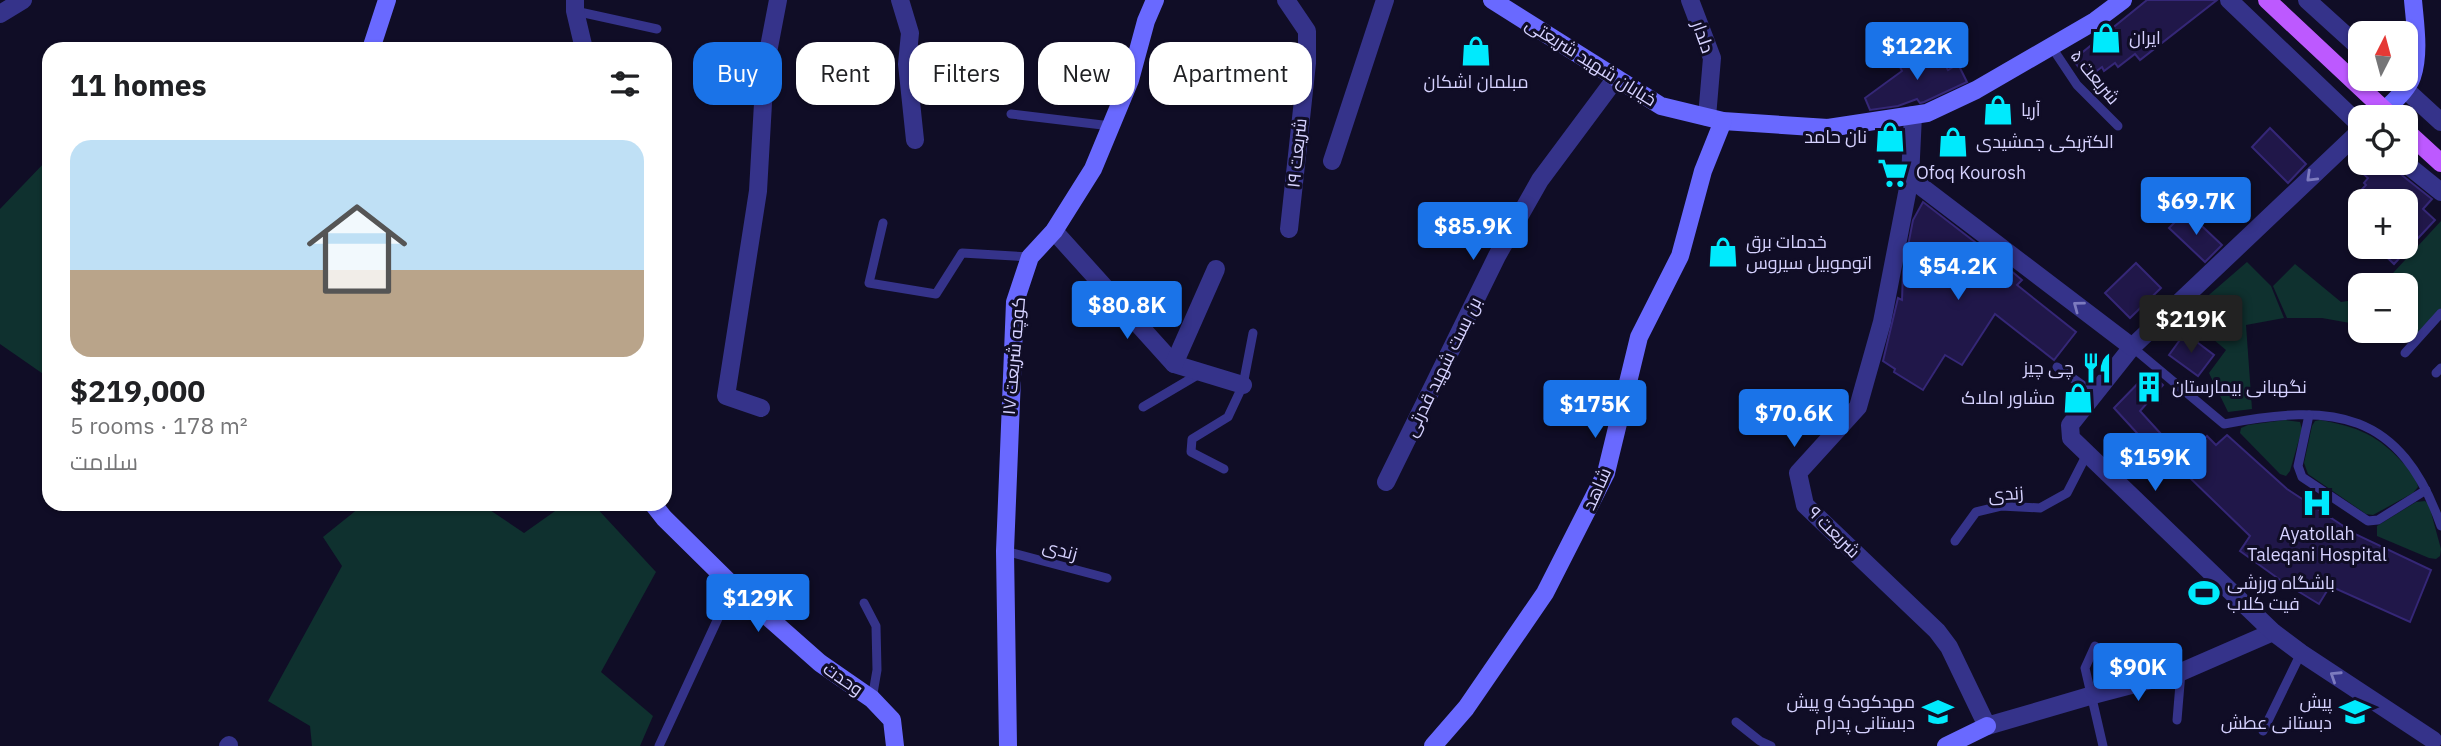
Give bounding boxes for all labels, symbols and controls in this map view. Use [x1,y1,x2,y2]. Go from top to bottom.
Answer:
street label: خیابان شهید شریعتی [1521,12,1661,111]
street label: دلدار [1687,17,1720,56]
shop icon: ایران [2089,21,2123,55]
north arrow [2348,21,2418,91]
map controls [2348,21,2418,343]
pin: $122K [1868,22,1966,82]
place label: ایران [2129,26,2161,49]
text: $122K [1881,30,1953,60]
shop icon: مبلمان اشکان [1459,34,1493,68]
chip: Buy [693,42,782,105]
chip: Rent [796,42,895,105]
chip: Filters [909,42,1024,105]
chip: New [1038,42,1135,105]
chip: Apartment [1149,42,1312,105]
street label: شریعت ۵ [2066,44,2125,109]
text: 11 homes [70,65,207,104]
icon: filters [606,65,644,103]
place label: مبلمان اشکان [1424,70,1528,93]
shop icon: آریا [1981,93,2015,127]
place label: آریا [2021,98,2041,121]
button: locate [2348,105,2418,175]
street label: شریعت ۱۹ [1281,117,1312,189]
shop icon: نان حامد [1873,120,1907,154]
place label: نان حامد [1804,125,1867,148]
shop icon: الکتریکی جمشیدی [1936,125,1970,159]
place label: الکتریکی جمشیدی [1976,130,2114,153]
supermarket icon: Ofoq Kourosh [1876,156,1910,190]
place label: Ofoq Kourosh [1916,161,2026,184]
one-way arrow [2306,168,2319,181]
pin: $69.7K [2139,177,2253,237]
text: $69.7K [2157,185,2235,215]
icon: home [294,186,420,312]
button: + [2348,189,2418,259]
pin: $85.9K [1416,202,1530,262]
text: $85.9K [1434,210,1512,240]
place label: خدمات برق اتوموبیل سیروس [1746,230,1872,274]
shop icon: خدمات برق اتوموبیل سیروس [1706,235,1740,269]
pin: $54.2K [1901,243,2015,302]
text: $54.2K [1919,250,1997,280]
button: − [2348,273,2418,343]
pin: $80.8K [1070,282,1184,341]
text: $80.8K [1088,289,1166,319]
street label: بن بست شهید قدرتی [1399,293,1486,441]
street label: کوچه شریعت ۱۷ [997,296,1031,416]
pin: $219K [2142,296,2240,355]
one-way arrow [2073,302,2086,315]
text: $219K [2155,303,2227,333]
restaurant icon: چی چیز [2080,351,2114,385]
place label: چی چیز [2022,356,2074,380]
building icon: نگهبانی بیمارستان [2132,370,2166,404]
text: $219,000 [70,371,205,410]
place label: نگهبانی بیمارستان [2172,375,2307,398]
pin: $175K [1546,380,1644,440]
shop icon: مشاور املاک [2061,381,2095,415]
place label: مشاور املاک [1961,386,2055,409]
text: $175K [1559,388,1631,418]
pin: $70.6K [1737,390,1851,449]
text: $70.6K [1755,397,1833,427]
text: 5 rooms · 178 m² [70,410,248,440]
pin: $159K [2106,434,2204,493]
text: $159K [2119,441,2191,471]
text: سلامت [70,446,138,476]
street label: شاهد [1577,464,1616,514]
street label: زندی [1988,481,2024,506]
hospital icon: Ayatollah Taleqani Hospital [2300,486,2334,520]
street label: شریعت ۹ [1803,501,1865,563]
place label: Ayatollah Taleqani Hospital [2247,522,2387,566]
street label: زندی [1040,534,1080,565]
place label: باشگاه ورزشی فیت کلاب [2227,571,2335,615]
pin: $129K [709,574,807,634]
sports icon: باشگاه ورزشی فیت کلاب [2187,576,2221,610]
text: $129K [722,582,794,612]
pin: $90K [2097,644,2179,703]
text: $90K [2109,651,2167,681]
street label: وحدت [819,657,868,701]
one-way arrow [2330,671,2343,684]
place label: مهدکودک و پیش دبستانی پدرام [1787,690,1915,735]
place label: پیش دبستانی عطش [2221,690,2332,734]
school or university icon: مهدکودک و پیش دبستانی پدرام [1921,695,1955,729]
school or university icon: پیش دبستانی عطش [2338,695,2372,729]

